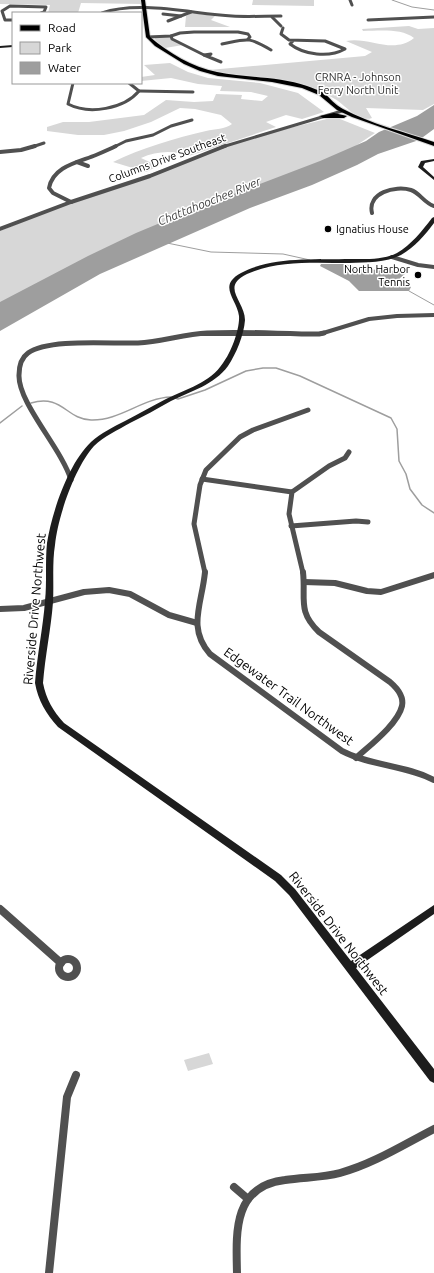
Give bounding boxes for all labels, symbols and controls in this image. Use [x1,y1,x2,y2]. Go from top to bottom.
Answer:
legend [12,12,142,84]
text: Road [48,21,76,34]
text: Park [48,41,72,54]
text: Water [48,61,81,74]
park label: CRNRA - Johnson Ferry North Unit [315,71,401,96]
street label: Columns Drive Southeast [107,131,228,185]
water label: Chattahoochee River [156,174,263,228]
place label: Ignatius House [336,223,409,235]
marker: Ignatius House [323,224,333,234]
place label: North Harbor Tennis [344,263,411,288]
marker: North Harbor Tennis [413,270,423,280]
street label: Riverside Drive Northwest [20,533,48,685]
street label: Edgewater Trail Northwest [222,644,356,748]
street label: Riverside Drive Northwest [287,869,391,997]

